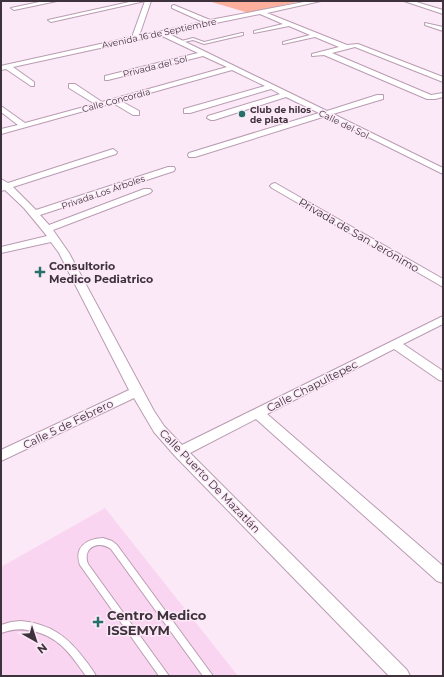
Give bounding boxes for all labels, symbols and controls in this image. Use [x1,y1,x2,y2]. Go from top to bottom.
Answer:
street label: Avenida 16 de Septiembre [101,15,218,51]
street label: Privada del Sol [122,53,188,79]
street label: Calle Concordia [81,86,151,114]
place label: Club de hilos de plata [250,104,311,125]
street label: Calle del Sol [317,107,371,141]
marker: Club de hilos de plata [237,109,247,119]
street label: Privada Los Árboles [60,172,147,211]
street label: Privada de San Jerónimo [296,195,422,275]
place label: Consultorio Medico Pediatrico [49,259,153,286]
marker: Consultorio Medico Pediatrico [34,266,46,278]
street label: Calle Chapultepec [264,357,360,415]
street label: Calle 5 de Febrero [21,396,116,452]
street label: Calle Puerto De Mazatlán [157,426,263,536]
place label: Centro Medico ISSEMYM [107,607,207,638]
marker: Centro Medico ISSEMYM [92,616,104,628]
north arrow [16,621,56,661]
text: N [34,641,50,657]

